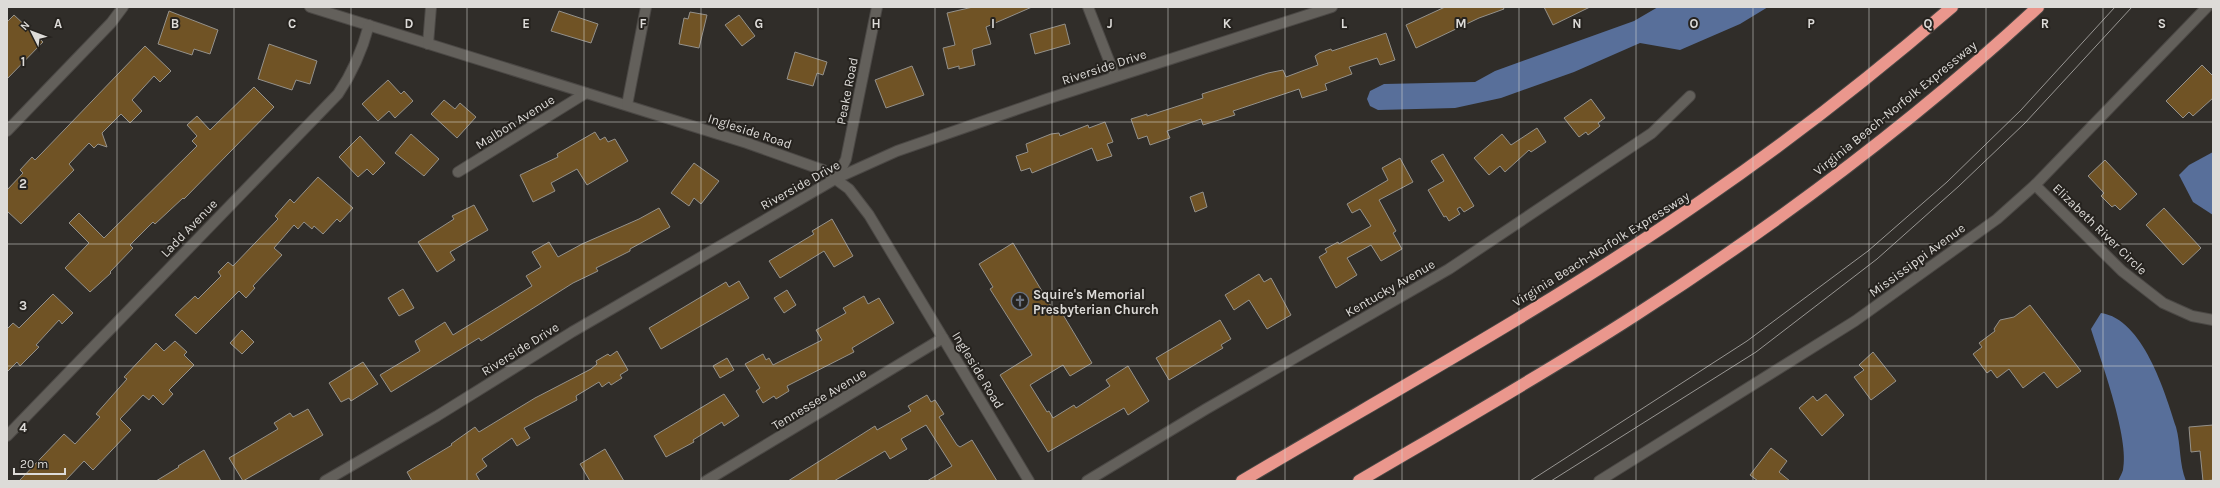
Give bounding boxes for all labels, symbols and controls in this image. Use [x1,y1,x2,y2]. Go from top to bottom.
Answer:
north arrow [12,12,52,52]
text: A [54,16,62,31]
text: B [171,16,179,31]
text: C [288,16,296,31]
text: D [405,16,414,31]
text: E [522,16,530,31]
text: F [639,16,647,31]
text: G [755,16,763,31]
text: H [871,16,881,31]
text: I [991,16,995,31]
text: J [1107,16,1113,31]
text: K [1223,16,1232,31]
text: L [1341,16,1348,31]
text: M [1455,16,1467,31]
text: N [1572,16,1582,31]
text: O [1690,16,1699,31]
text: P [1807,16,1815,31]
text: Q [1924,16,1933,31]
text: R [2041,16,2049,31]
text: S [2158,16,2166,31]
text: N [17,18,32,33]
street label: Virginia Beach-Norfolk Expressway [1810,38,1980,178]
street label: Riverside Drive [1060,46,1149,88]
text: 1 [21,54,25,69]
street label: Peake Road [833,56,861,126]
street label: Malbon Avenue [473,92,558,152]
street label: Ingleside Road [706,110,794,152]
street label: Riverside Drive [758,157,843,213]
text: 2 [19,176,27,191]
street label: Elizabeth River Circle [2050,180,2150,278]
street label: Virginia Beach-Norfolk Expressway [1510,188,1692,310]
street label: Ladd Avenue [158,196,220,260]
street label: Mississippi Avenue [1866,220,1968,300]
street label: Kentucky Avenue [1343,256,1438,320]
place label: Squire's Memorial Presbyterian Church [1033,287,1159,317]
church icon: Squire's Memorial Presbyterian Church [1010,291,1030,311]
text: 3 [19,298,27,313]
street label: Riverside Drive [479,319,562,379]
street label: Ingleside Road [949,329,1007,411]
street label: Tennessee Avenue [769,365,869,433]
text: 4 [19,420,27,435]
scale bar [14,450,65,476]
text: 20 m [20,457,48,471]

